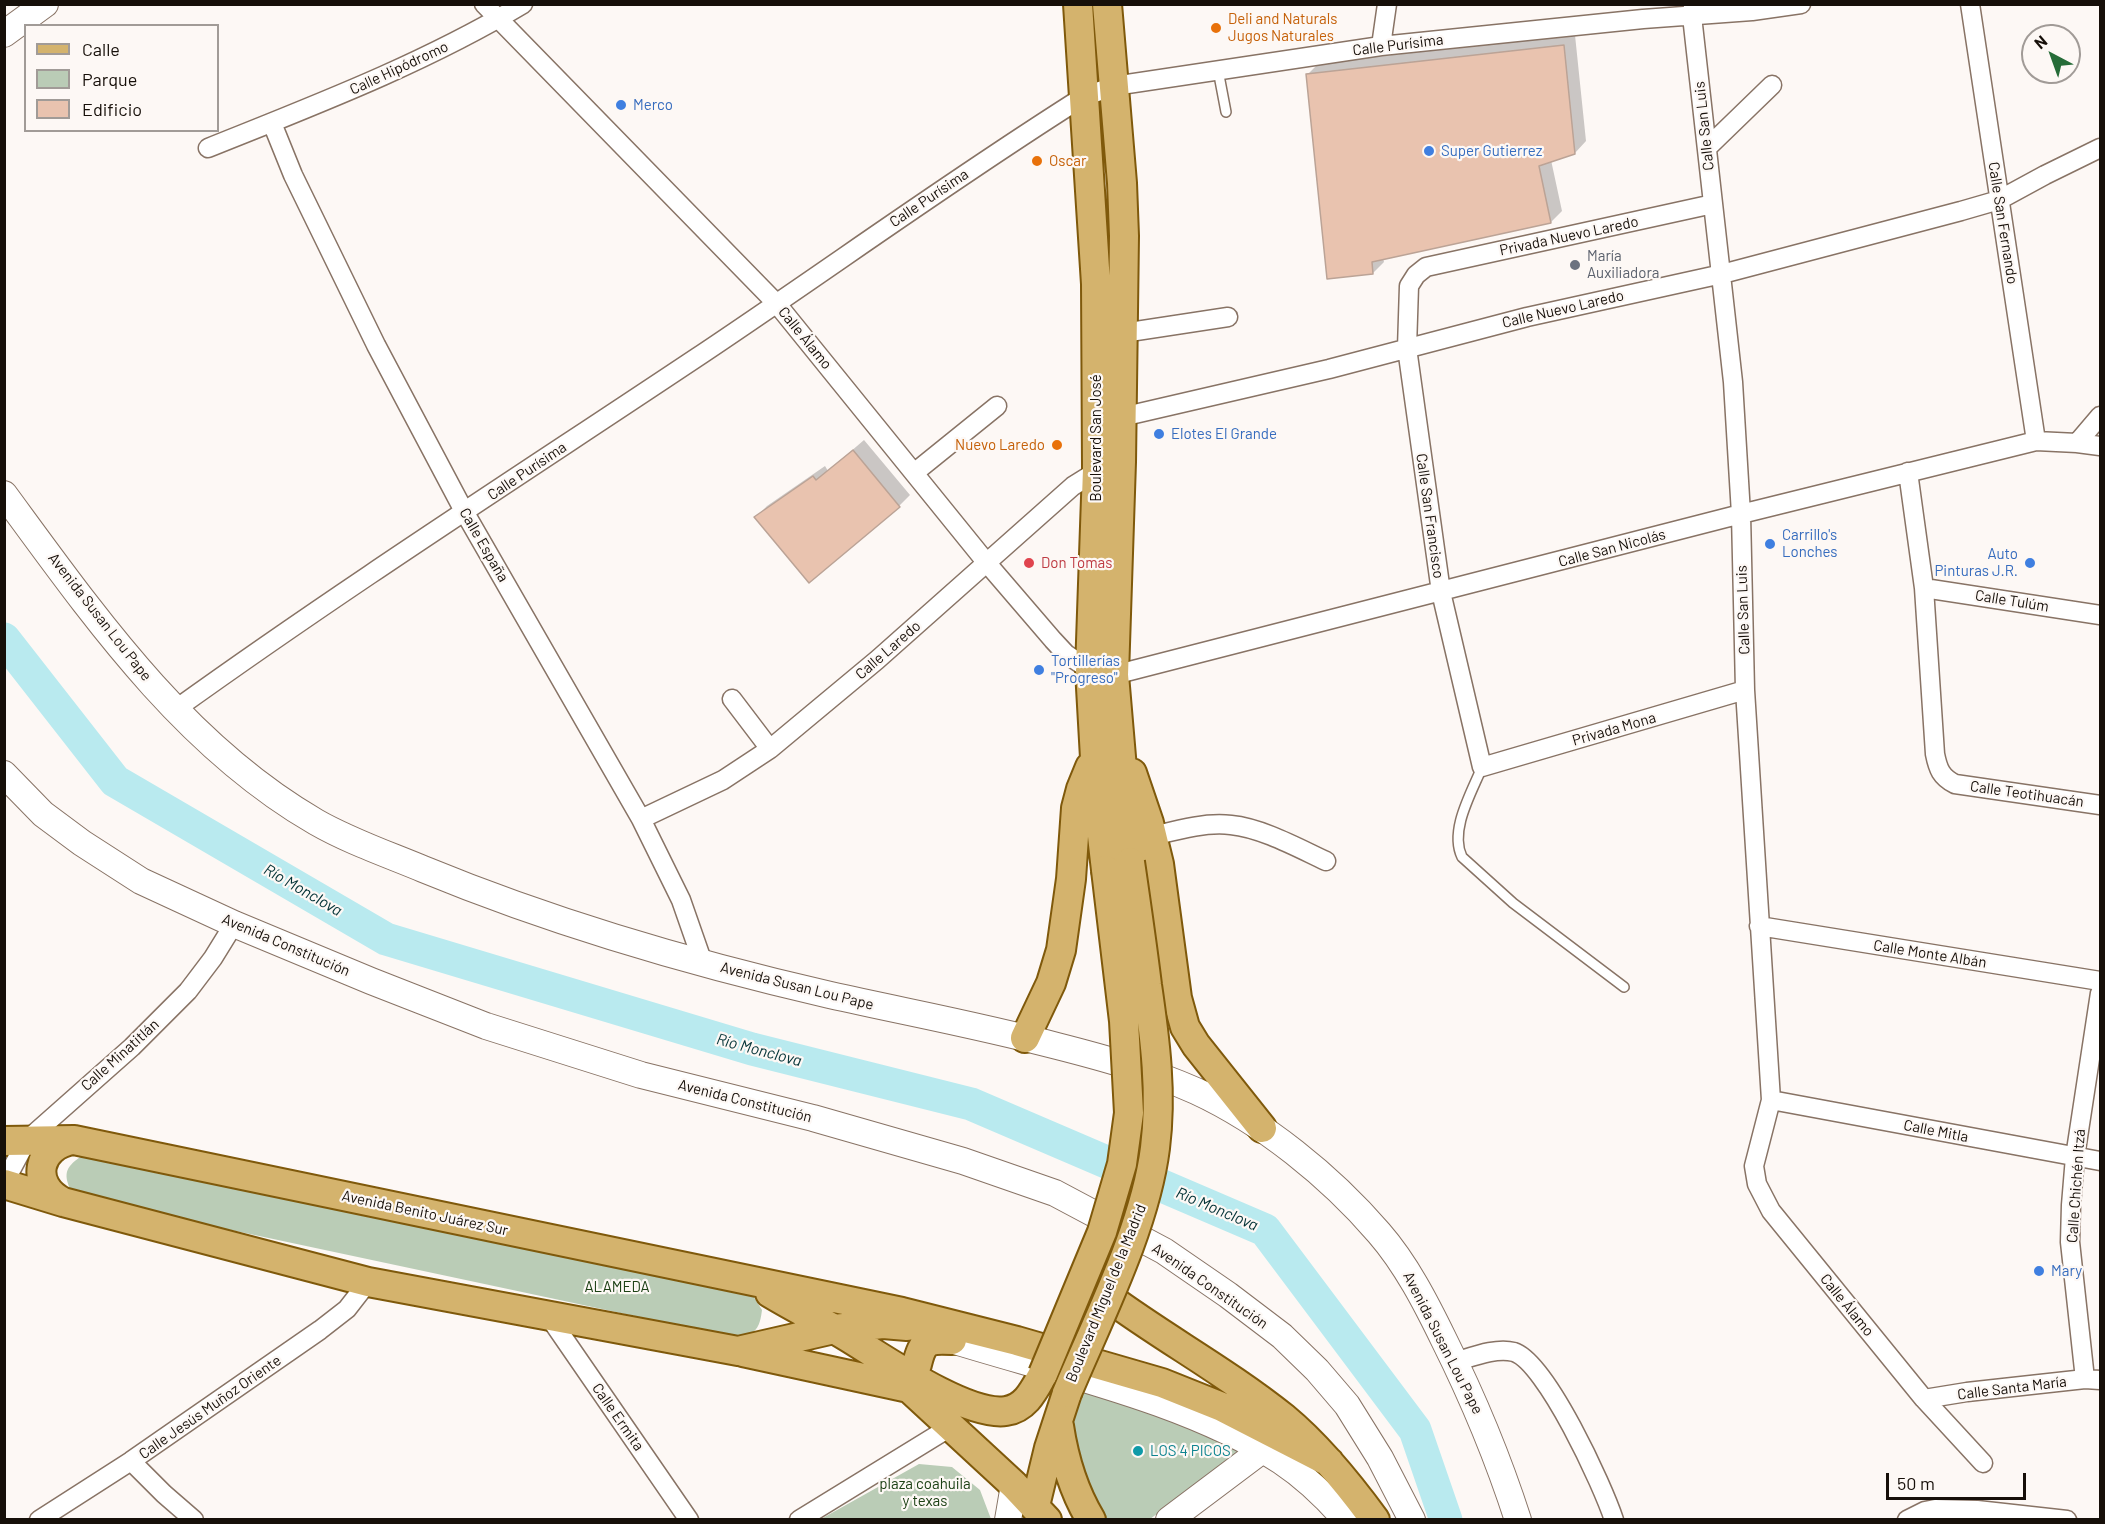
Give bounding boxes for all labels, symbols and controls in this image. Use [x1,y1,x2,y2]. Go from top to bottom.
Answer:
place label: Deli and Naturals Jugos Naturales [1228,10,1337,45]
marker: Deli and Naturals Jugos Naturales [1209,21,1223,35]
legend [24,24,219,132]
north arrow [2021,24,2081,84]
street label: Calle Purísima [1352,31,1444,59]
text: N [2030,31,2050,52]
street label: Calle Hipódromo [347,37,451,99]
text: Calle [82,38,120,60]
text: Parque [82,68,137,90]
street label: Calle San Luis [1690,80,1718,172]
place label: Merco [633,96,673,114]
text: Edificio [82,98,142,120]
marker: Merco [614,98,628,112]
place label: Super Gutierrez [1441,142,1542,160]
marker: Super Gutierrez [1422,144,1436,158]
place label: Oscar [1049,152,1086,170]
marker: Oscar [1030,154,1044,168]
street label: Calle San Fernando [1984,161,2022,285]
street label: Calle Purísima [886,165,972,231]
street label: Privada Nuevo Laredo [1498,212,1640,260]
place label: María Auxiliadora [1587,247,1660,282]
marker: María Auxiliadora [1568,258,1582,272]
street label: Calle Nuevo Laredo [1500,286,1626,332]
street label: Calle Álamo [774,303,836,373]
street label: Boulevard San José [1087,374,1105,502]
place label: Elotes El Grande [1171,425,1277,443]
marker: Elotes El Grande [1152,427,1166,441]
place label: Nuevo Laredo [955,436,1045,454]
street label: Calle Purísima [484,438,570,504]
marker: Nuevo Laredo [1050,438,1064,452]
street label: Calle San Francisco [1412,452,1448,580]
street label: Calle España [456,505,512,585]
street label: Calle San Nicolás [1556,525,1668,571]
place label: Carrillo's Lonches [1782,526,1838,561]
marker: Carrillo's Lonches [1763,537,1777,551]
place label: Auto Pinturas J.R. [1934,545,2018,580]
street label: Avenida Susan Lou Pape [44,549,156,685]
place label: Don Tomas [1041,554,1112,572]
marker: Don Tomas [1022,556,1036,570]
marker: Auto Pinturas J.R. [2023,556,2037,570]
street label: Calle San Luis [1732,565,1754,655]
street label: Calle Tulúm [1974,586,2050,616]
street label: Calle Laredo [852,617,924,683]
place label: Tortillerías "Progreso" [1051,652,1120,687]
marker: Tortillerías "Progreso" [1032,663,1046,677]
street label: Privada Mona [1570,708,1658,750]
street label: Calle Teotihuacán [1969,777,2085,811]
water label: Río Monclova [260,860,346,920]
street label: Avenida Constitución [219,910,353,980]
street label: Calle Monte Albán [1872,936,1988,972]
street label: Avenida Susan Lou Pape [718,958,876,1014]
street label: Calle Minatitlán [77,1015,163,1095]
water label: Río Monclova [714,1029,804,1071]
street label: Avenida Constitución [676,1076,814,1126]
street label: Calle Mitla [1902,1116,1970,1146]
street label: Calle Chichén Itzá [2063,1128,2089,1244]
water label: Río Monclova [1173,1183,1261,1235]
street label: Avenida Benito Juárez Sur [340,1187,510,1239]
street label: Boulevard Miguel de la Madrid [1062,1201,1150,1385]
street label: Avenida Constitución [1149,1239,1271,1333]
place label: Mary [2051,1262,2082,1280]
marker: Mary [2032,1264,2046,1278]
street label: Avenida Susan Lou Pape [1399,1269,1487,1417]
street label: Calle Álamo [1816,1270,1878,1340]
park label: ALAMEDA [584,1278,650,1296]
street label: Calle Jesús Muñoz Oriente [136,1351,284,1463]
street label: Calle Santa María [1956,1372,2068,1404]
street label: Calle Ermita [588,1380,648,1454]
place label: LOS 4 PICOS [1150,1442,1231,1460]
marker: LOS 4 PICOS [1131,1444,1145,1458]
scale bar [1889,1461,2028,1499]
text: 50 m [1897,1472,1935,1494]
park label: plaza coahuila y texas [879,1475,971,1510]

